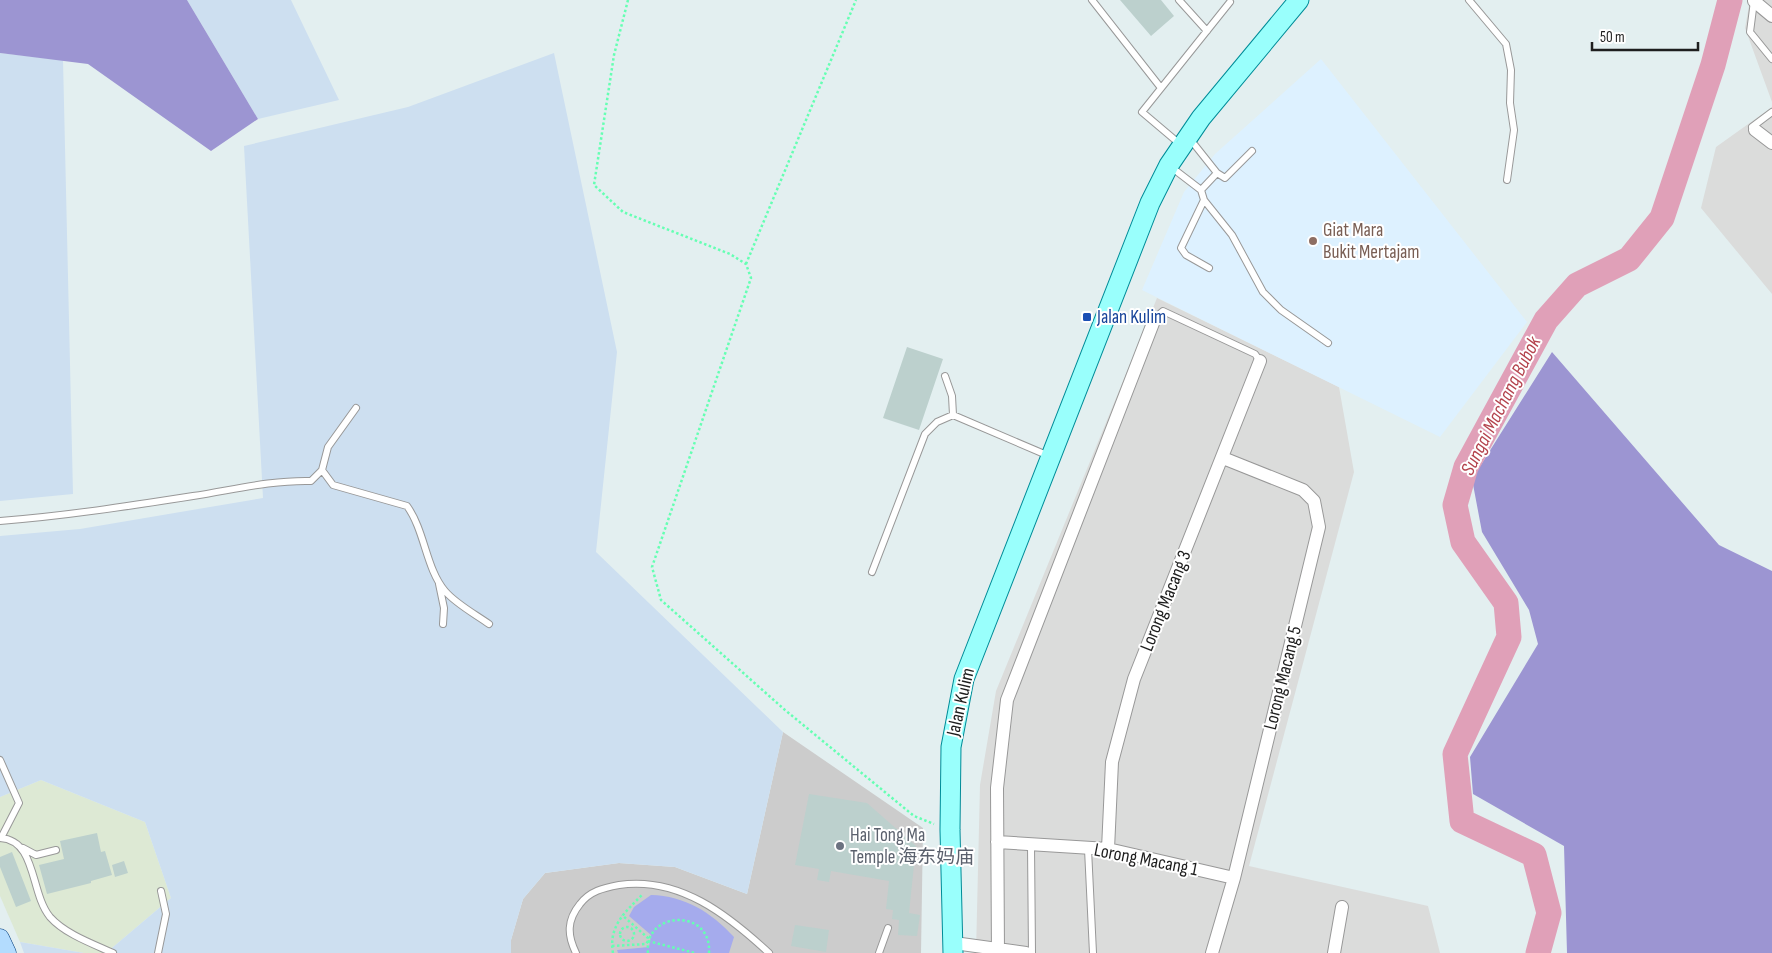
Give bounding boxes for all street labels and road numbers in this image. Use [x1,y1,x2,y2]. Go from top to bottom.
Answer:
street label: Lorong Macang 3 [1135,547,1197,655]
street label: Lorong Macang 5 [1259,624,1307,732]
street label: Jalan Kulim [942,666,980,739]
street label: Lorong Macang 1 [1092,839,1200,881]

